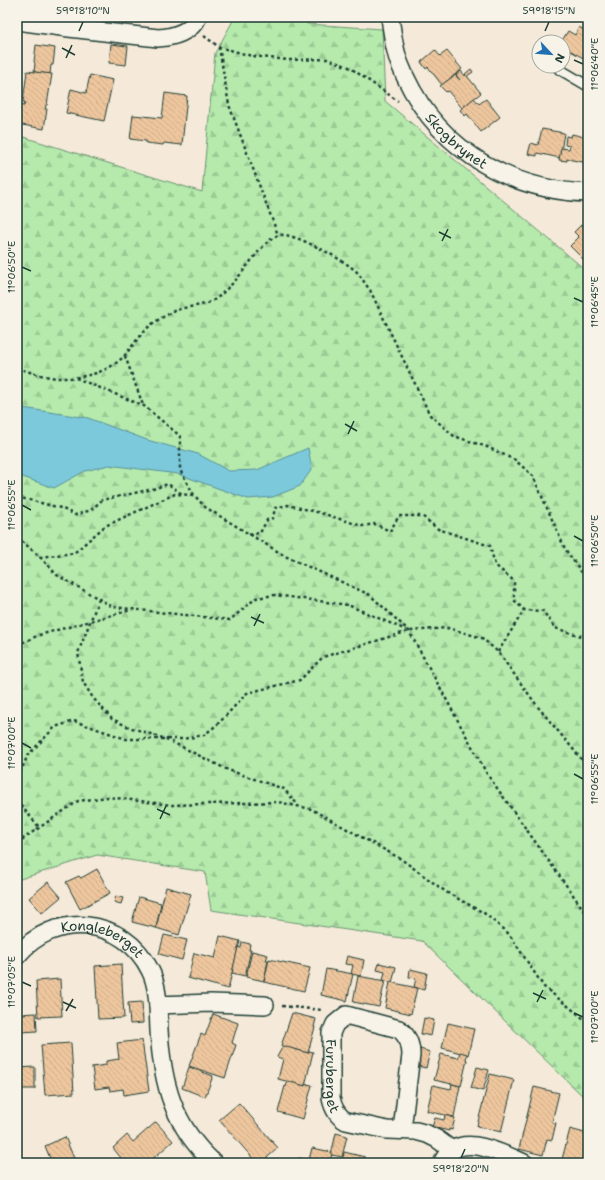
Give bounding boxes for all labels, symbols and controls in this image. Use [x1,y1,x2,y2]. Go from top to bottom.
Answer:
text: 59°18'10"N [56,4,110,17]
text: 59°18'15"N [523,4,575,17]
north arrow [531,34,571,74]
text: 11°06'40"E [588,38,601,90]
text: N [551,51,568,66]
street label: Skogbrynet [421,109,491,173]
text: 11°06'50"E [5,241,18,293]
text: 11°06'45"E [588,276,601,328]
text: 11°06'55"E [5,479,18,531]
text: 11°06'50"E [588,515,601,567]
text: 11°07'00"E [5,716,18,770]
text: 11°06'55"E [588,753,601,805]
street label: Kongleberget [59,916,148,961]
text: 11°07'05"E [5,956,18,1008]
text: 11°07'00"E [588,990,601,1044]
street label: Furuberget [322,1039,344,1116]
text: 59°18'20"N [433,1162,489,1175]

